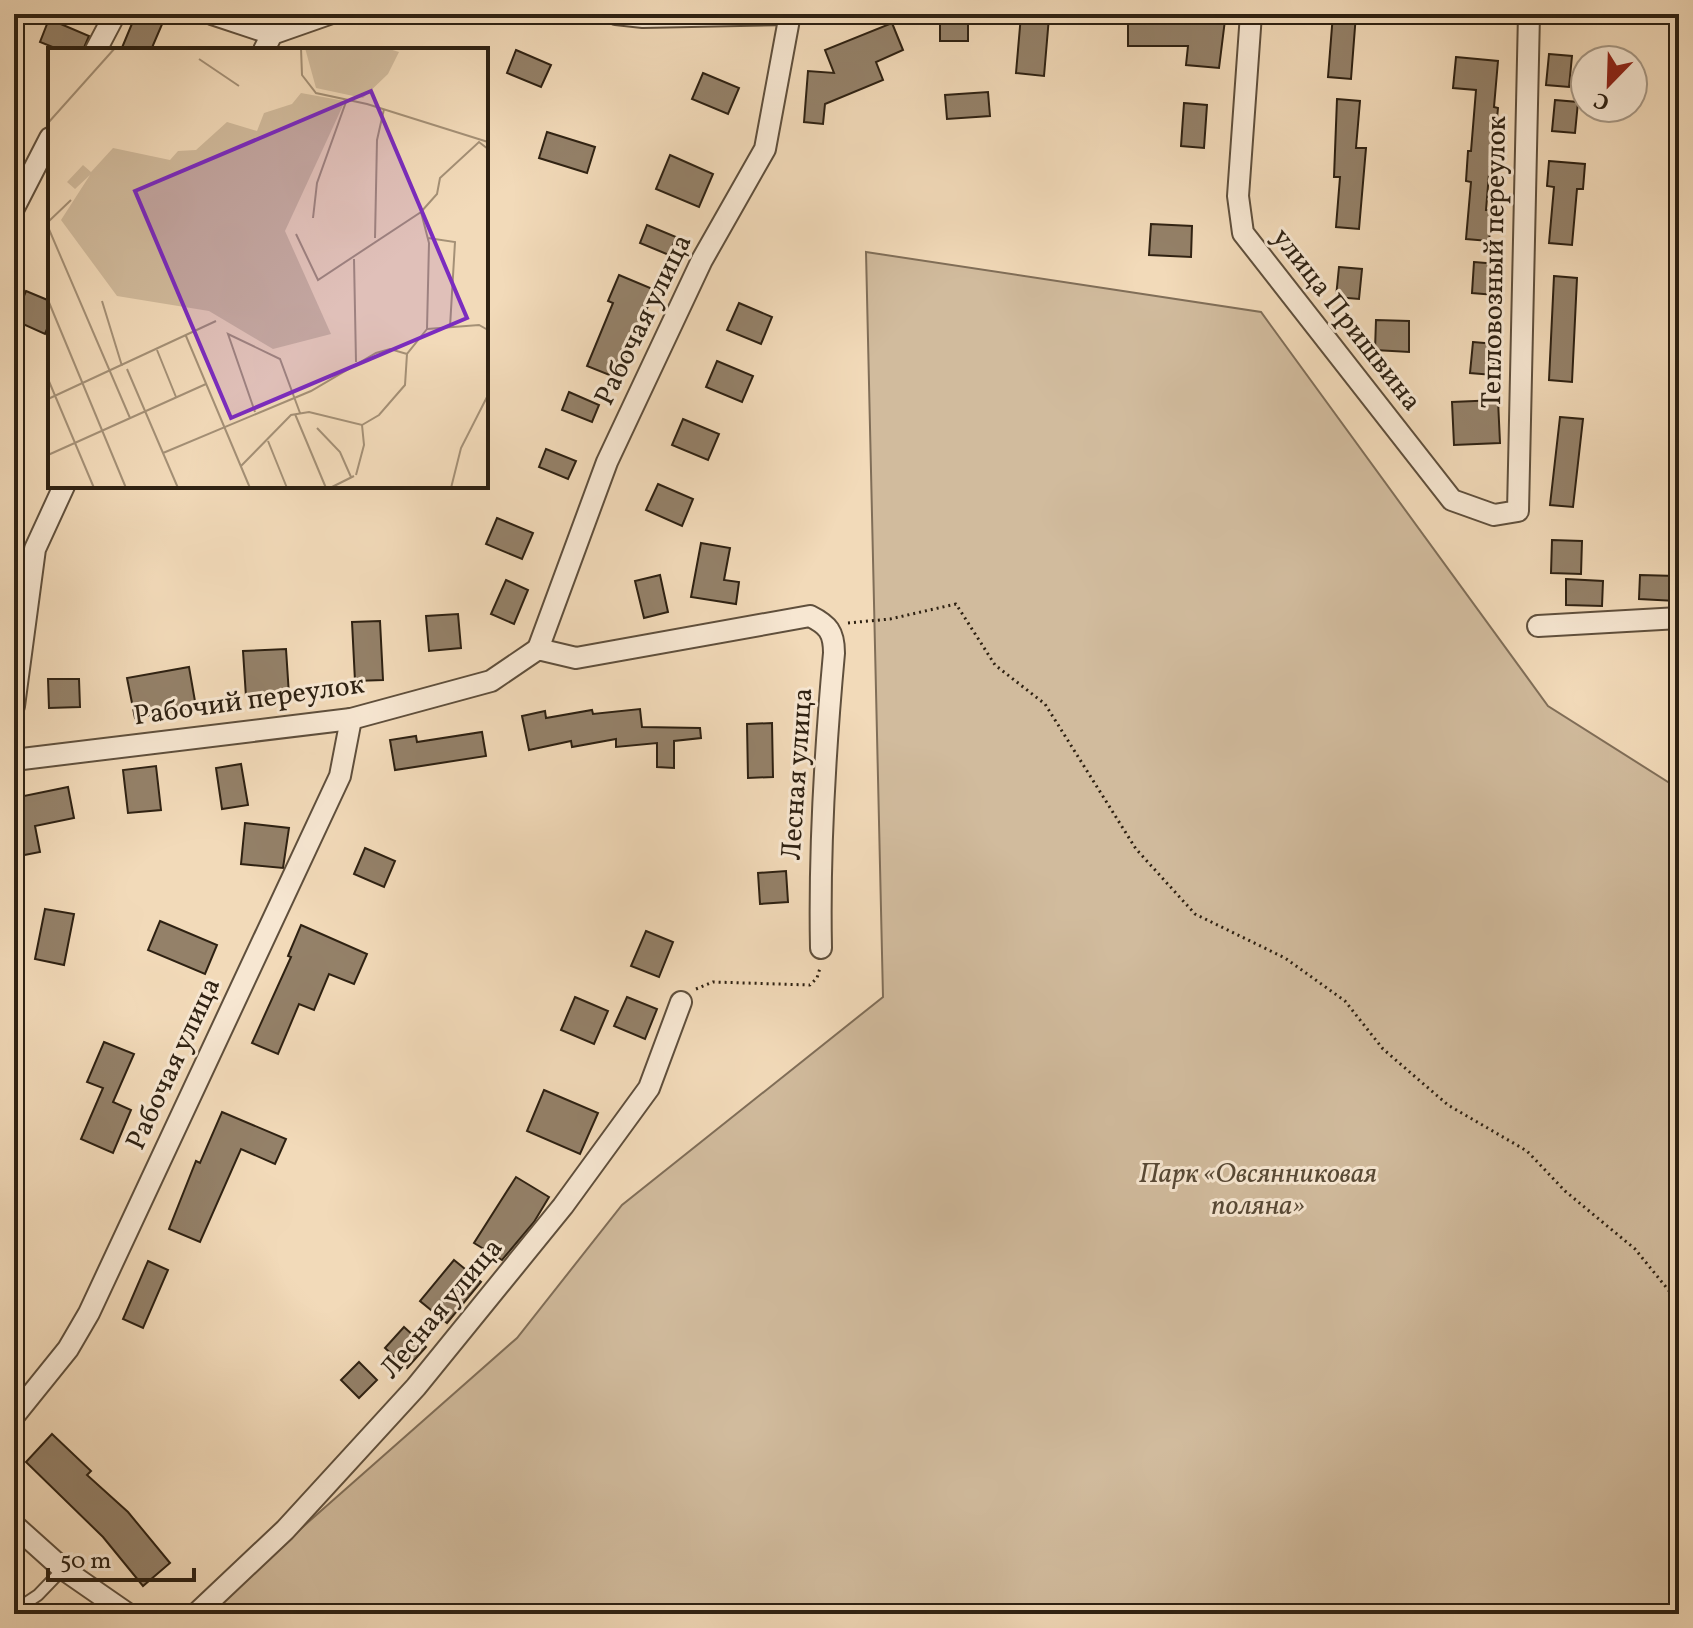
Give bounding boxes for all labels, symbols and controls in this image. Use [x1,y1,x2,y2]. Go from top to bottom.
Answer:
north arrow [1569,44,1649,124]
inset map [48,48,488,488]
text: С [1590,83,1615,117]
street label: Тепловозный переулок [1473,115,1517,409]
street label: улица Пришвина [1262,220,1430,420]
street label: Рабочая улица [586,228,702,412]
street label: Рабочий переулок [131,665,367,737]
street label: Лесная улица [773,686,823,862]
street label: Рабочая улица [117,971,231,1157]
park label: Парк «Овсянниковая поляна» [1139,1155,1377,1226]
street label: Лесная улица [371,1230,513,1388]
scale bar [48,1532,194,1582]
text: 50 m [60,1545,112,1579]

